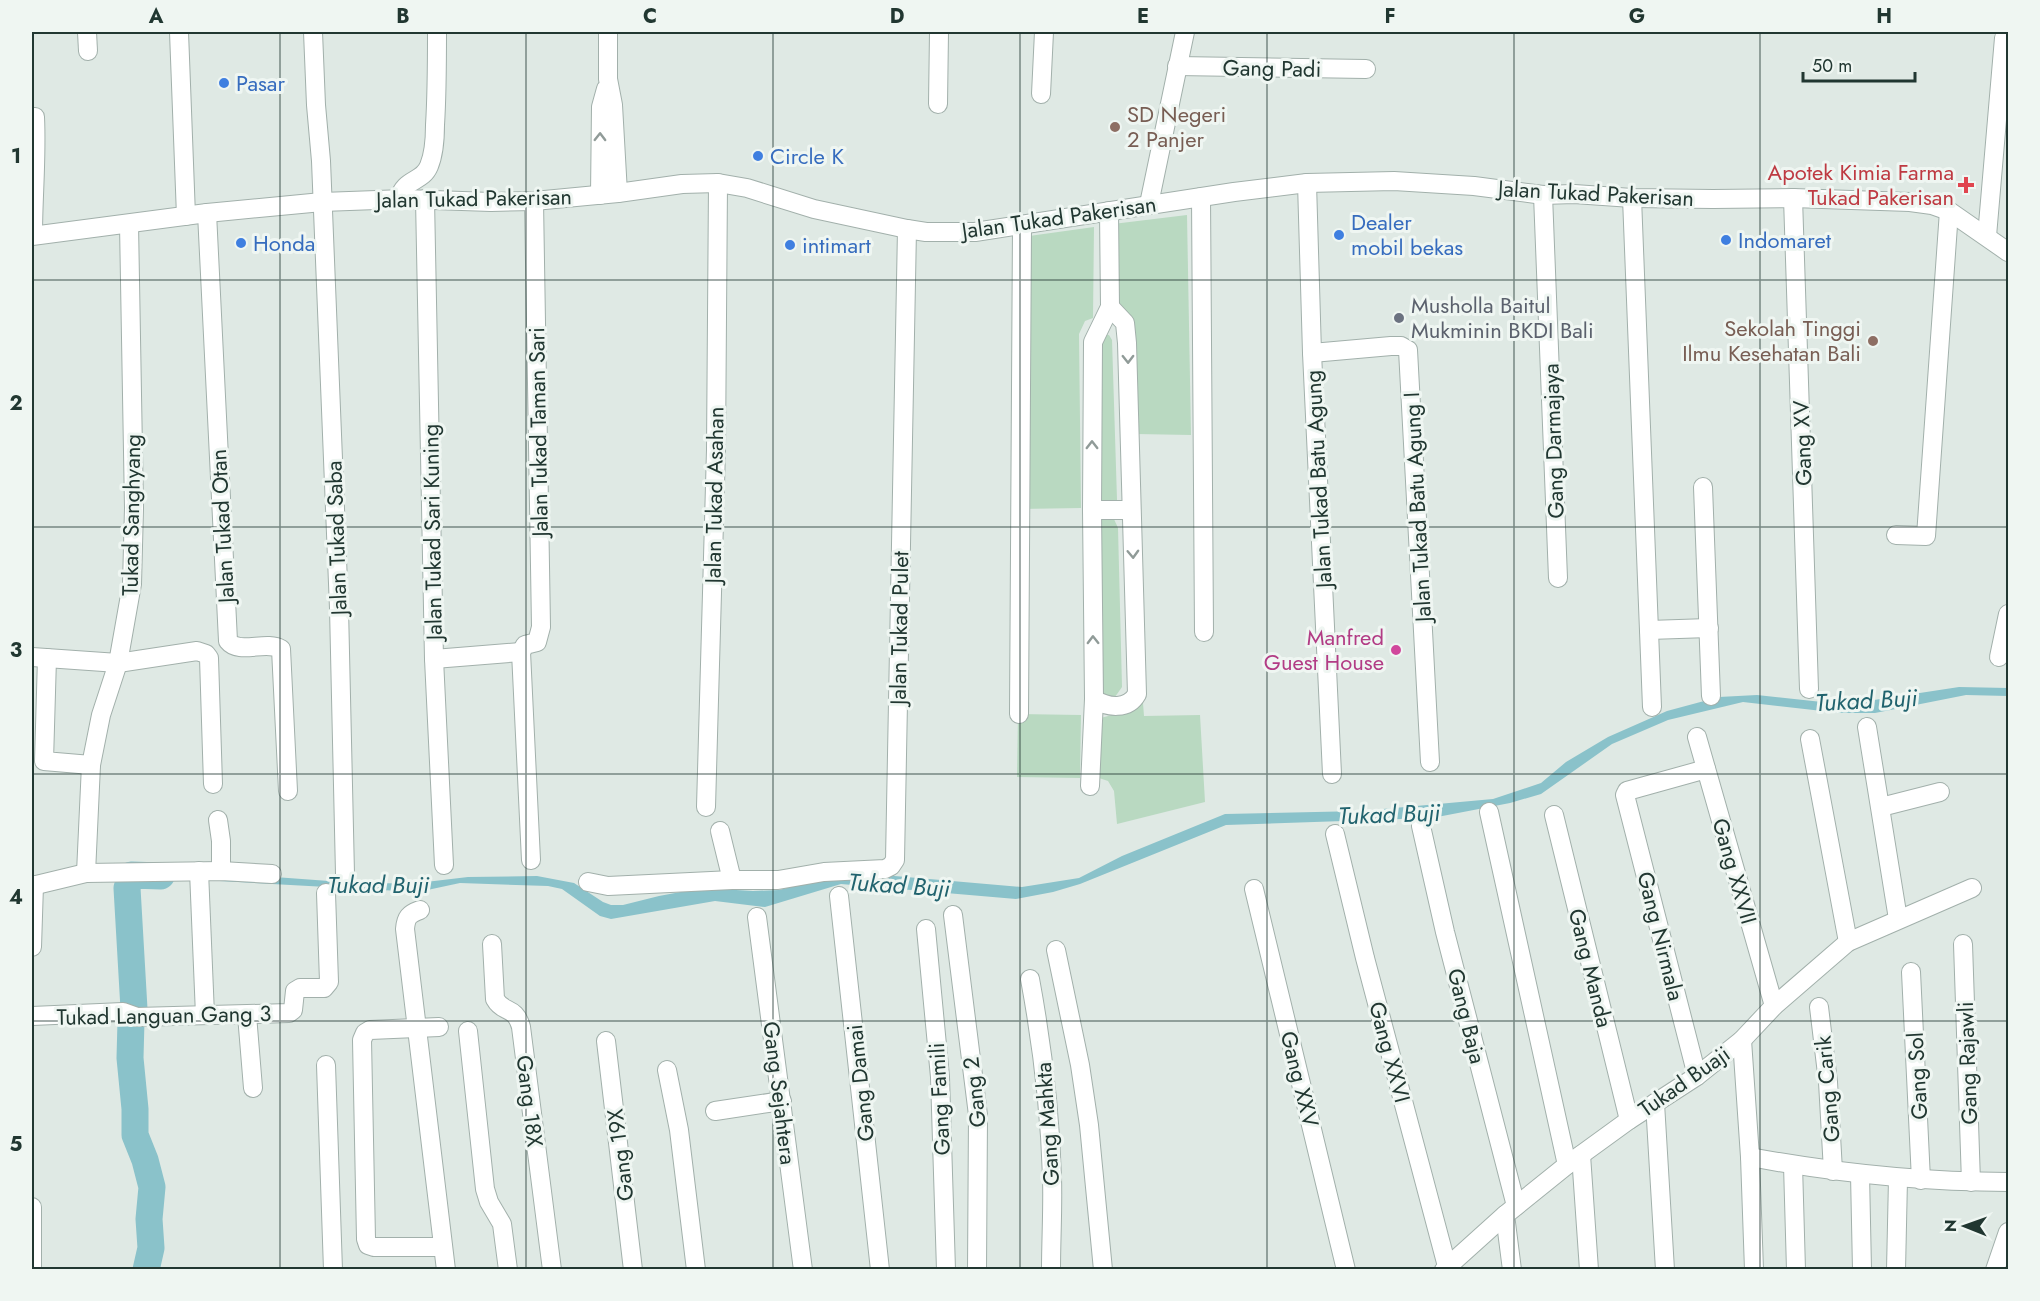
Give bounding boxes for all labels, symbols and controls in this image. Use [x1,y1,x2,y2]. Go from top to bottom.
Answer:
text: A [148,2,164,31]
text: B [396,2,410,31]
text: C [643,2,657,31]
text: D [890,2,904,31]
text: E [1137,2,1149,31]
text: F [1384,2,1396,31]
text: G [1629,2,1645,31]
text: H [1876,2,1892,31]
scale bar [1803,45,1916,83]
street label: Gang Padi [1222,51,1322,85]
text: 50 m [1812,53,1852,79]
place label: Pasar [236,67,285,99]
marker: Pasar [217,76,231,90]
place label: SD Negeri 2 Panjer [1127,98,1226,155]
marker: SD Negeri 2 Panjer [1108,120,1122,134]
one-way arrow [594,132,606,141]
place label: Circle K [770,140,845,172]
text: 1 [11,142,21,171]
marker: Circle K [751,149,765,163]
place label: Apotek Kimia Farma Tukad Pakerisan [1768,156,1954,213]
street label: Jalan Tukad Pakerisan [1494,172,1695,214]
marker: Apotek Kimia Farma Tukad Pakerisan [1959,178,1973,192]
street label: Jalan Tukad Pakerisan [373,180,572,216]
street label: Jalan Tukad Pakerisan [957,188,1158,247]
place label: Dealer mobil bekas [1351,206,1463,263]
place label: Indomaret [1738,224,1832,256]
place label: Honda [253,227,315,259]
marker: Dealer mobil bekas [1332,228,1346,242]
place label: intimart [802,229,872,261]
marker: Indomaret [1719,233,1733,247]
marker: Honda [234,236,248,250]
marker: intimart [783,238,797,252]
place label: Musholla Baitul Mukminin BKDI Bali [1411,289,1594,346]
marker: Musholla Baitul Mukminin BKDI Bali [1392,311,1406,325]
place label: Sekolah Tinggi Ilmu Kesehatan Bali [1682,312,1861,369]
street label: Jalan Tukad Taman Sari [520,327,556,540]
marker: Sekolah Tinggi Ilmu Kesehatan Bali [1866,334,1880,348]
one-way arrow [1121,355,1134,364]
street label: Gang Darmajaya [1534,363,1572,519]
street label: Jalan Tukad Batu Agung [1296,369,1340,592]
text: 2 [9,389,23,418]
street label: Jalan Tukad Batu Agung I [1395,391,1439,626]
street label: Gang XV [1784,399,1819,486]
street label: Jalan Tukad Asahan [696,406,732,587]
street label: Jalan Tukad Sari Kuning [414,424,450,643]
street label: Tukad Sanghyang [114,434,148,596]
one-way arrow [1086,441,1099,450]
street label: Jalan Tukad Otan [202,448,242,607]
street label: Jalan Tukad Saba [317,460,355,619]
street label: Jalan Tukad Pulet [882,550,916,708]
one-way arrow [1126,550,1139,559]
place label: Manfred Guest House [1264,621,1384,678]
text: 3 [10,636,22,665]
one-way arrow [1087,636,1099,645]
marker: Manfred Guest House [1389,643,1403,657]
water label: Tukad Buji [1814,680,1919,720]
water label: Tukad Buji [1337,795,1442,833]
street label: Gang XXVII [1705,814,1765,928]
water label: Tukad Buji [847,864,952,906]
water label: Tukad Buji [327,867,430,902]
street label: Gang Nirmala [1630,868,1692,1004]
text: 4 [9,883,23,912]
street label: Gang Manda [1561,905,1621,1031]
street label: Gang Baja [1440,965,1494,1067]
street label: Tukad Languan Gang 3 [56,997,272,1033]
street label: Gang XXVI [1361,998,1419,1106]
street label: Gang Rajawli [1949,1001,1985,1125]
street label: Gang Sejahtera [755,1020,805,1166]
street label: Gang Damai [838,1023,882,1143]
street label: Gang XXV [1273,1028,1327,1131]
street label: Gang Sol [1899,1031,1935,1121]
street label: Gang Carik [1806,1034,1848,1144]
street label: Tukad Buaji [1632,1038,1736,1124]
street label: Gang Famili [920,1042,958,1156]
street label: Gang 18X [509,1053,551,1149]
street label: Gang 2 [954,1055,994,1129]
street label: Gang Mahkta [1027,1061,1067,1187]
street label: Gang 19X [598,1107,642,1203]
text: 5 [10,1130,23,1159]
north arrow [1935,1196,1995,1256]
text: N [1939,1219,1962,1232]

